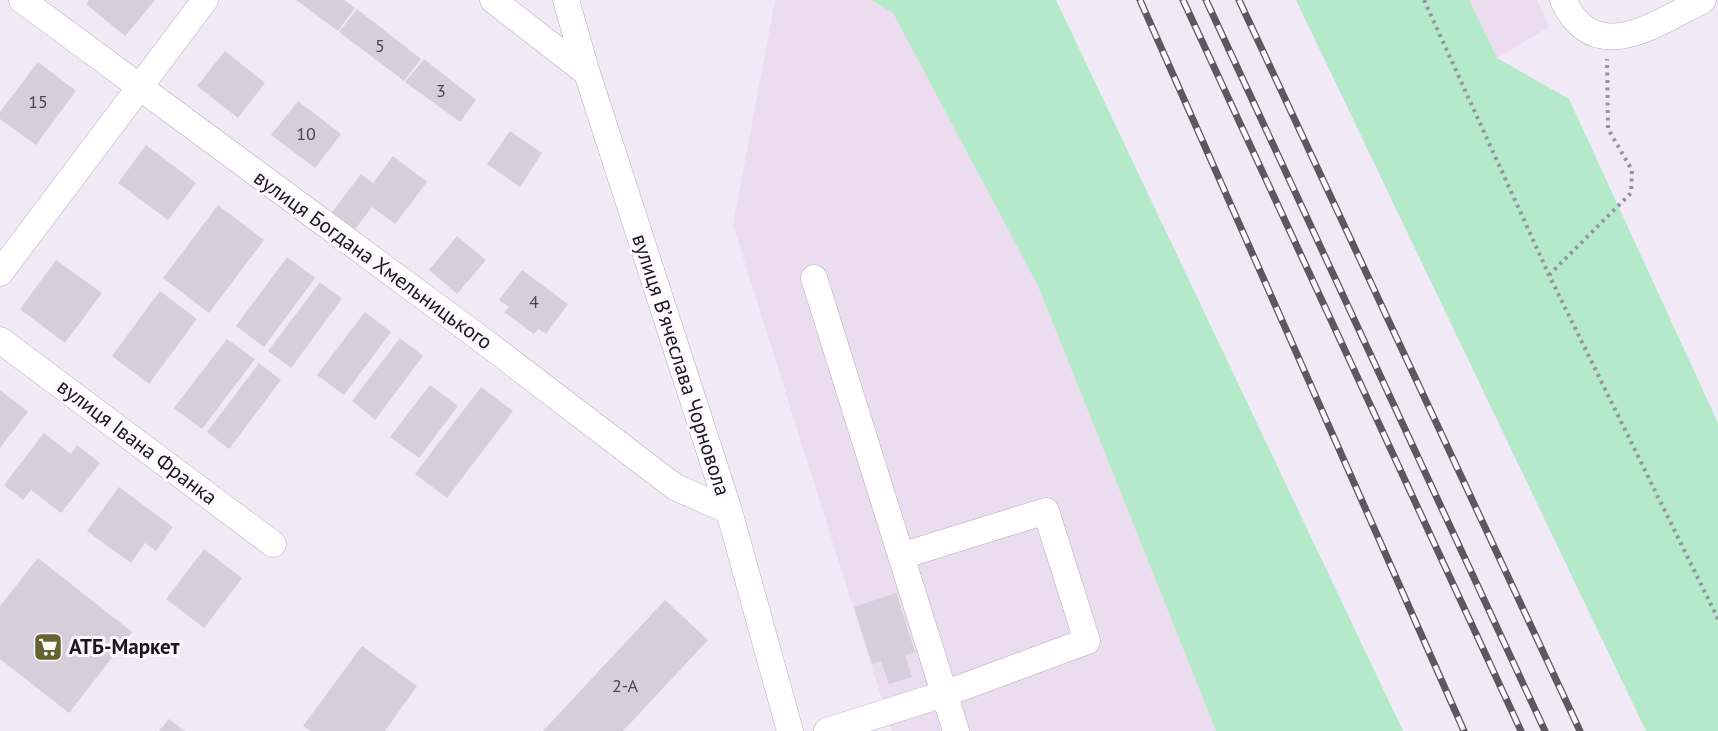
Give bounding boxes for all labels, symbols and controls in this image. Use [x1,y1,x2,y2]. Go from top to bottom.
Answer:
house number: 5 [375,34,385,57]
house number: 3 [436,79,446,102]
house number: 15 [28,90,48,113]
house number: 10 [296,122,316,145]
street label: вулиця Богдана Хмельницького [249,164,498,355]
street label: вулиця Вʼячеслава Чорновола [626,231,737,499]
house number: 4 [529,290,539,313]
street label: вулиця Івана Франка [52,373,223,511]
supermarket icon: АТБ-Маркет [32,631,64,663]
place label: АТБ-Маркет [69,633,180,660]
house number: 2-А [612,674,639,697]

